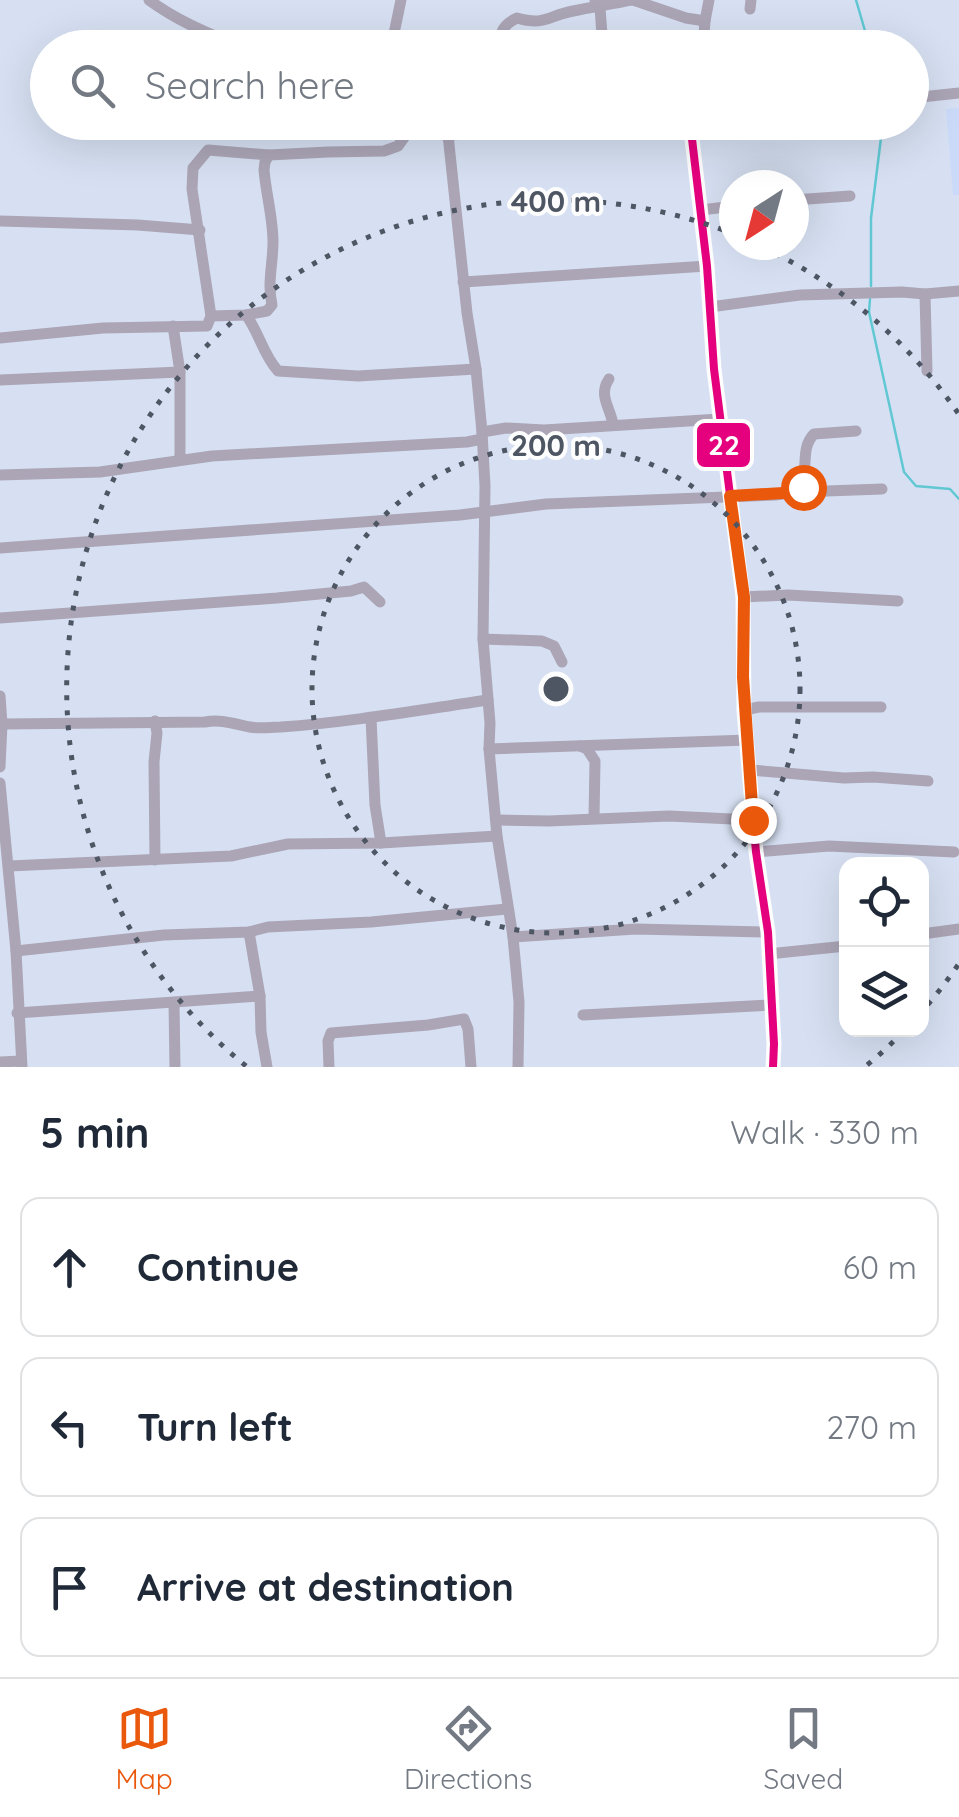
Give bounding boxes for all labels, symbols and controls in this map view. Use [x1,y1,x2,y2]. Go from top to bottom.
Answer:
search box [30,30,929,140]
icon: search [65,58,120,113]
text: Search here [145,61,355,109]
north arrow [719,170,809,260]
text: 400 m [511,182,601,220]
line badge: 22 [695,421,752,469]
text: 200 m [511,426,601,464]
text: 22 [708,427,740,462]
route start [781,465,827,511]
centre of rings [538,671,574,707]
route end [731,798,777,844]
map controls [839,857,929,1037]
button: locate [839,857,929,947]
button: layers [839,947,929,1037]
text: 5 min [40,1106,150,1159]
text: Walk · 330 m [730,1112,919,1152]
icon: ahead [42,1240,97,1295]
text: Continue [137,1243,299,1291]
text: 60 m [843,1247,917,1287]
icon: left [42,1400,97,1455]
text: Turn left [137,1403,293,1451]
text: 270 m [826,1407,917,1447]
icon: arrive [42,1560,97,1615]
text: Arrive at destination [137,1563,514,1611]
tab: Map [116,1701,173,1796]
tab: Directions [404,1701,532,1796]
tab: Saved [764,1701,843,1796]

